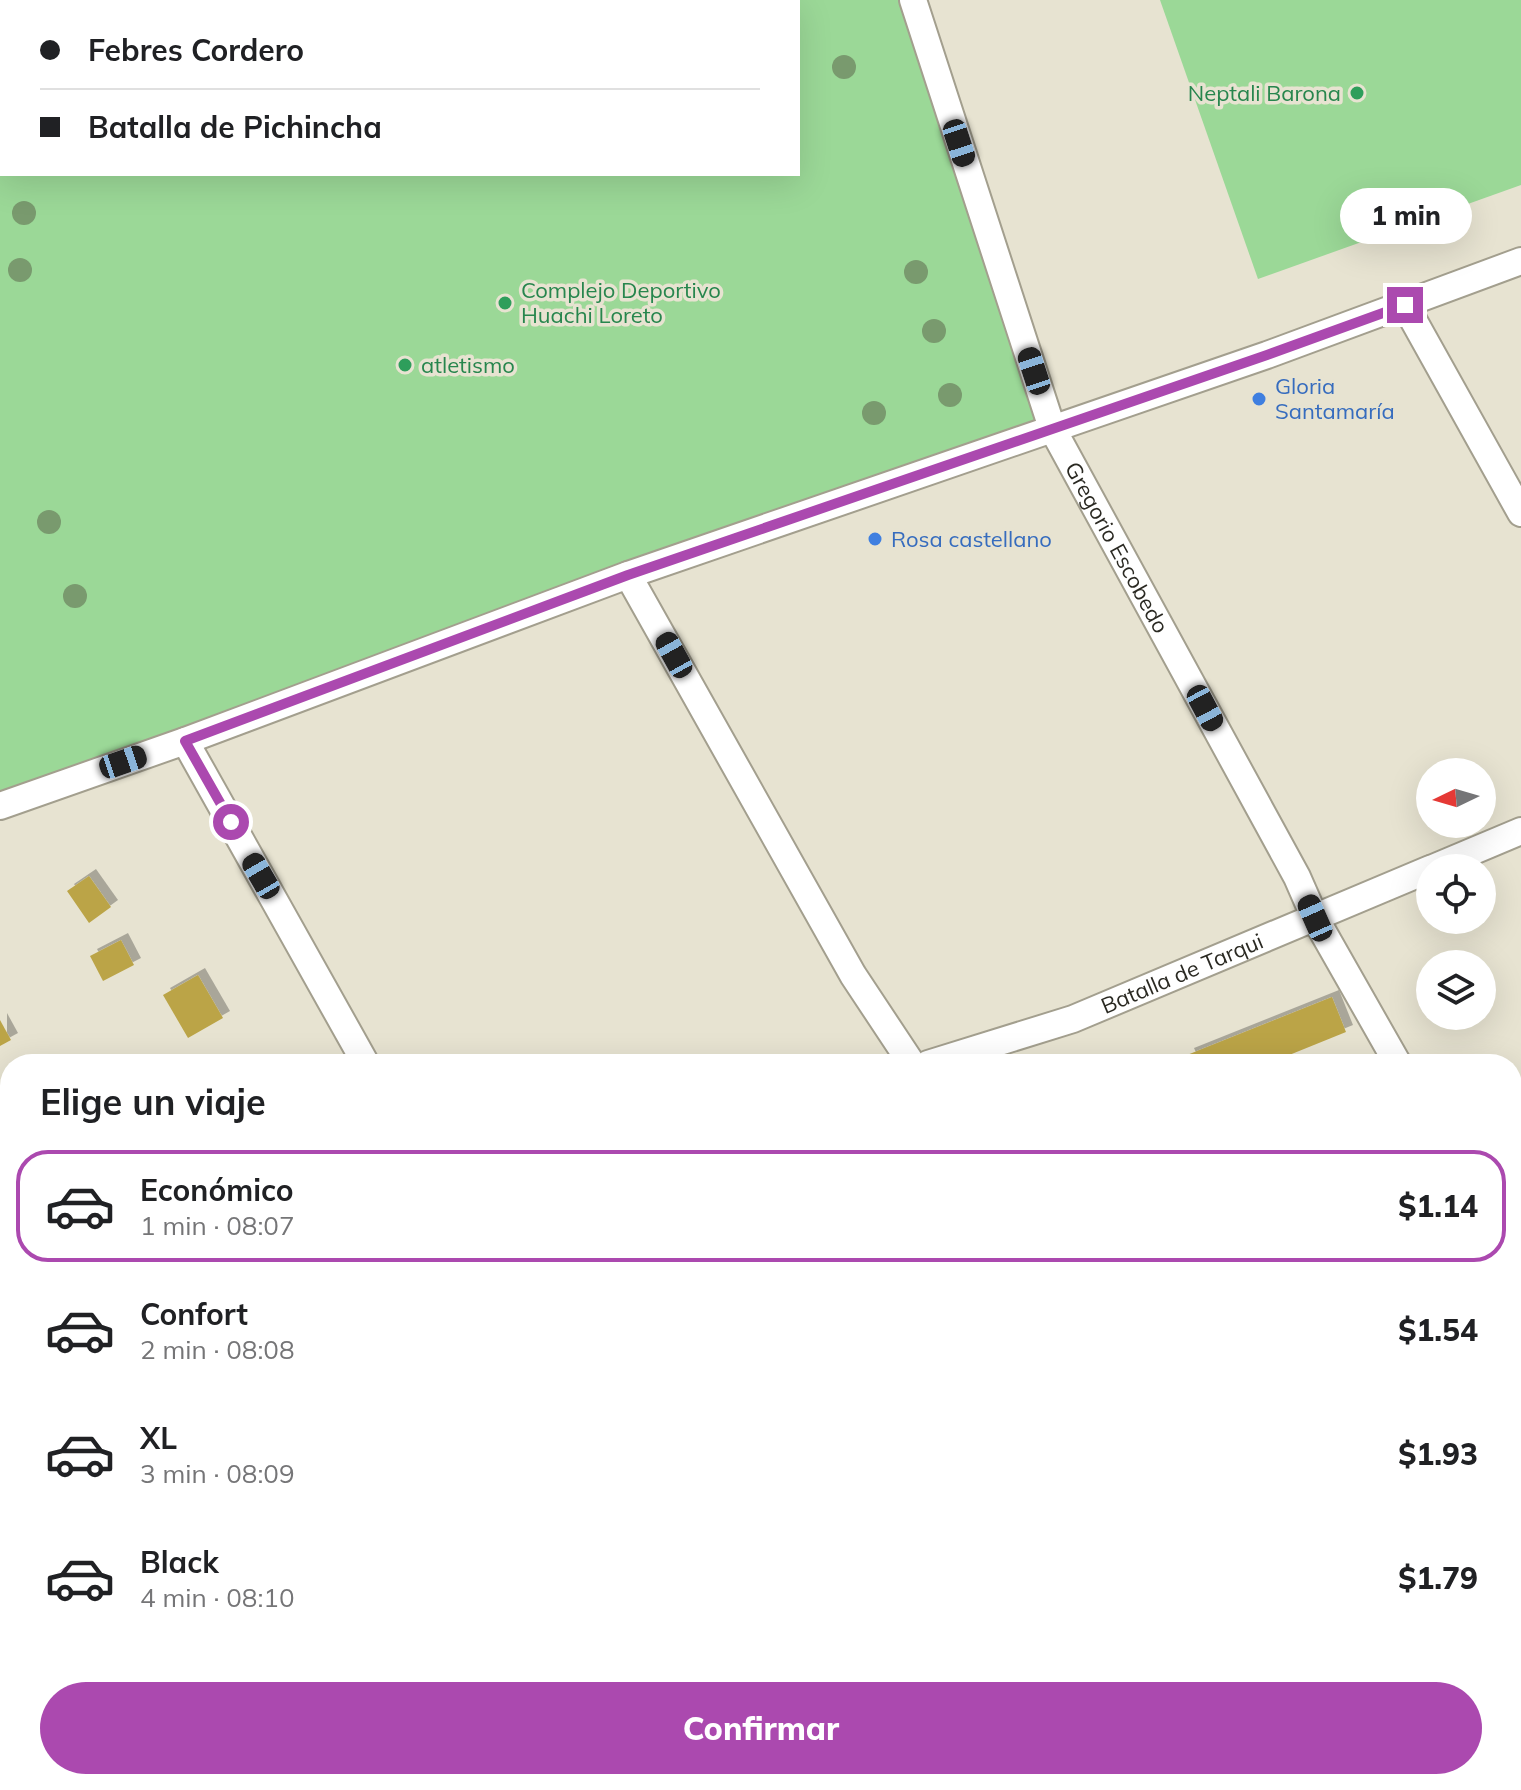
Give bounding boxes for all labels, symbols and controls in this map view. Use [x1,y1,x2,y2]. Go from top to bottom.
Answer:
text: Febres Cordero [88,31,304,69]
place label: Neptali Barona [1188,79,1341,107]
marker: Neptali Barona [1348,84,1366,102]
text: Batalla de Pichincha [88,108,382,146]
car [940,116,978,170]
callout: 1 min [1339,189,1471,245]
text: 1 min [1371,199,1441,232]
place label: Complejo Deportivo Huachi Loreto [521,276,721,329]
route end [1387,287,1423,323]
marker: Complejo Deportivo Huachi Loreto [496,294,514,312]
car [1015,344,1053,398]
place label: atletismo [421,351,515,379]
marker: atletismo [396,356,414,374]
place label: Gloria Santamaría [1275,372,1395,425]
marker: Gloria Santamaría [1250,390,1268,408]
street label: Gregorio Escobedo [1059,457,1175,638]
place label: Rosa castellano [891,525,1052,553]
marker: Rosa castellano [866,530,884,548]
car [652,628,696,682]
car [1183,681,1227,735]
car [96,743,150,781]
north arrow [1416,758,1496,838]
map controls [1416,758,1496,1030]
route start [213,804,249,840]
car [239,849,283,903]
button: locate [1416,854,1496,934]
car [1294,891,1336,945]
street label: Batalla de Tarqui [1097,927,1267,1020]
button: layers [1416,950,1496,1030]
text: Elige un viaje [40,1079,266,1124]
icon: car [44,1170,116,1242]
text: Económico [140,1171,294,1209]
text: $1.14 [1398,1187,1478,1225]
text: 1 min · 08:07 [140,1209,295,1242]
icon: car [44,1294,116,1366]
text: Confort [140,1295,248,1333]
text: $1.54 [1398,1311,1478,1349]
text: 2 min · 08:08 [140,1333,295,1366]
icon: car [44,1418,116,1490]
text: XL [140,1419,177,1457]
text: $1.93 [1398,1435,1478,1473]
text: 3 min · 08:09 [140,1457,295,1490]
icon: car [44,1542,116,1614]
text: Black [140,1543,219,1581]
text: $1.79 [1398,1559,1478,1597]
text: 4 min · 08:10 [140,1581,295,1614]
button: Confirmar [40,1682,1482,1774]

